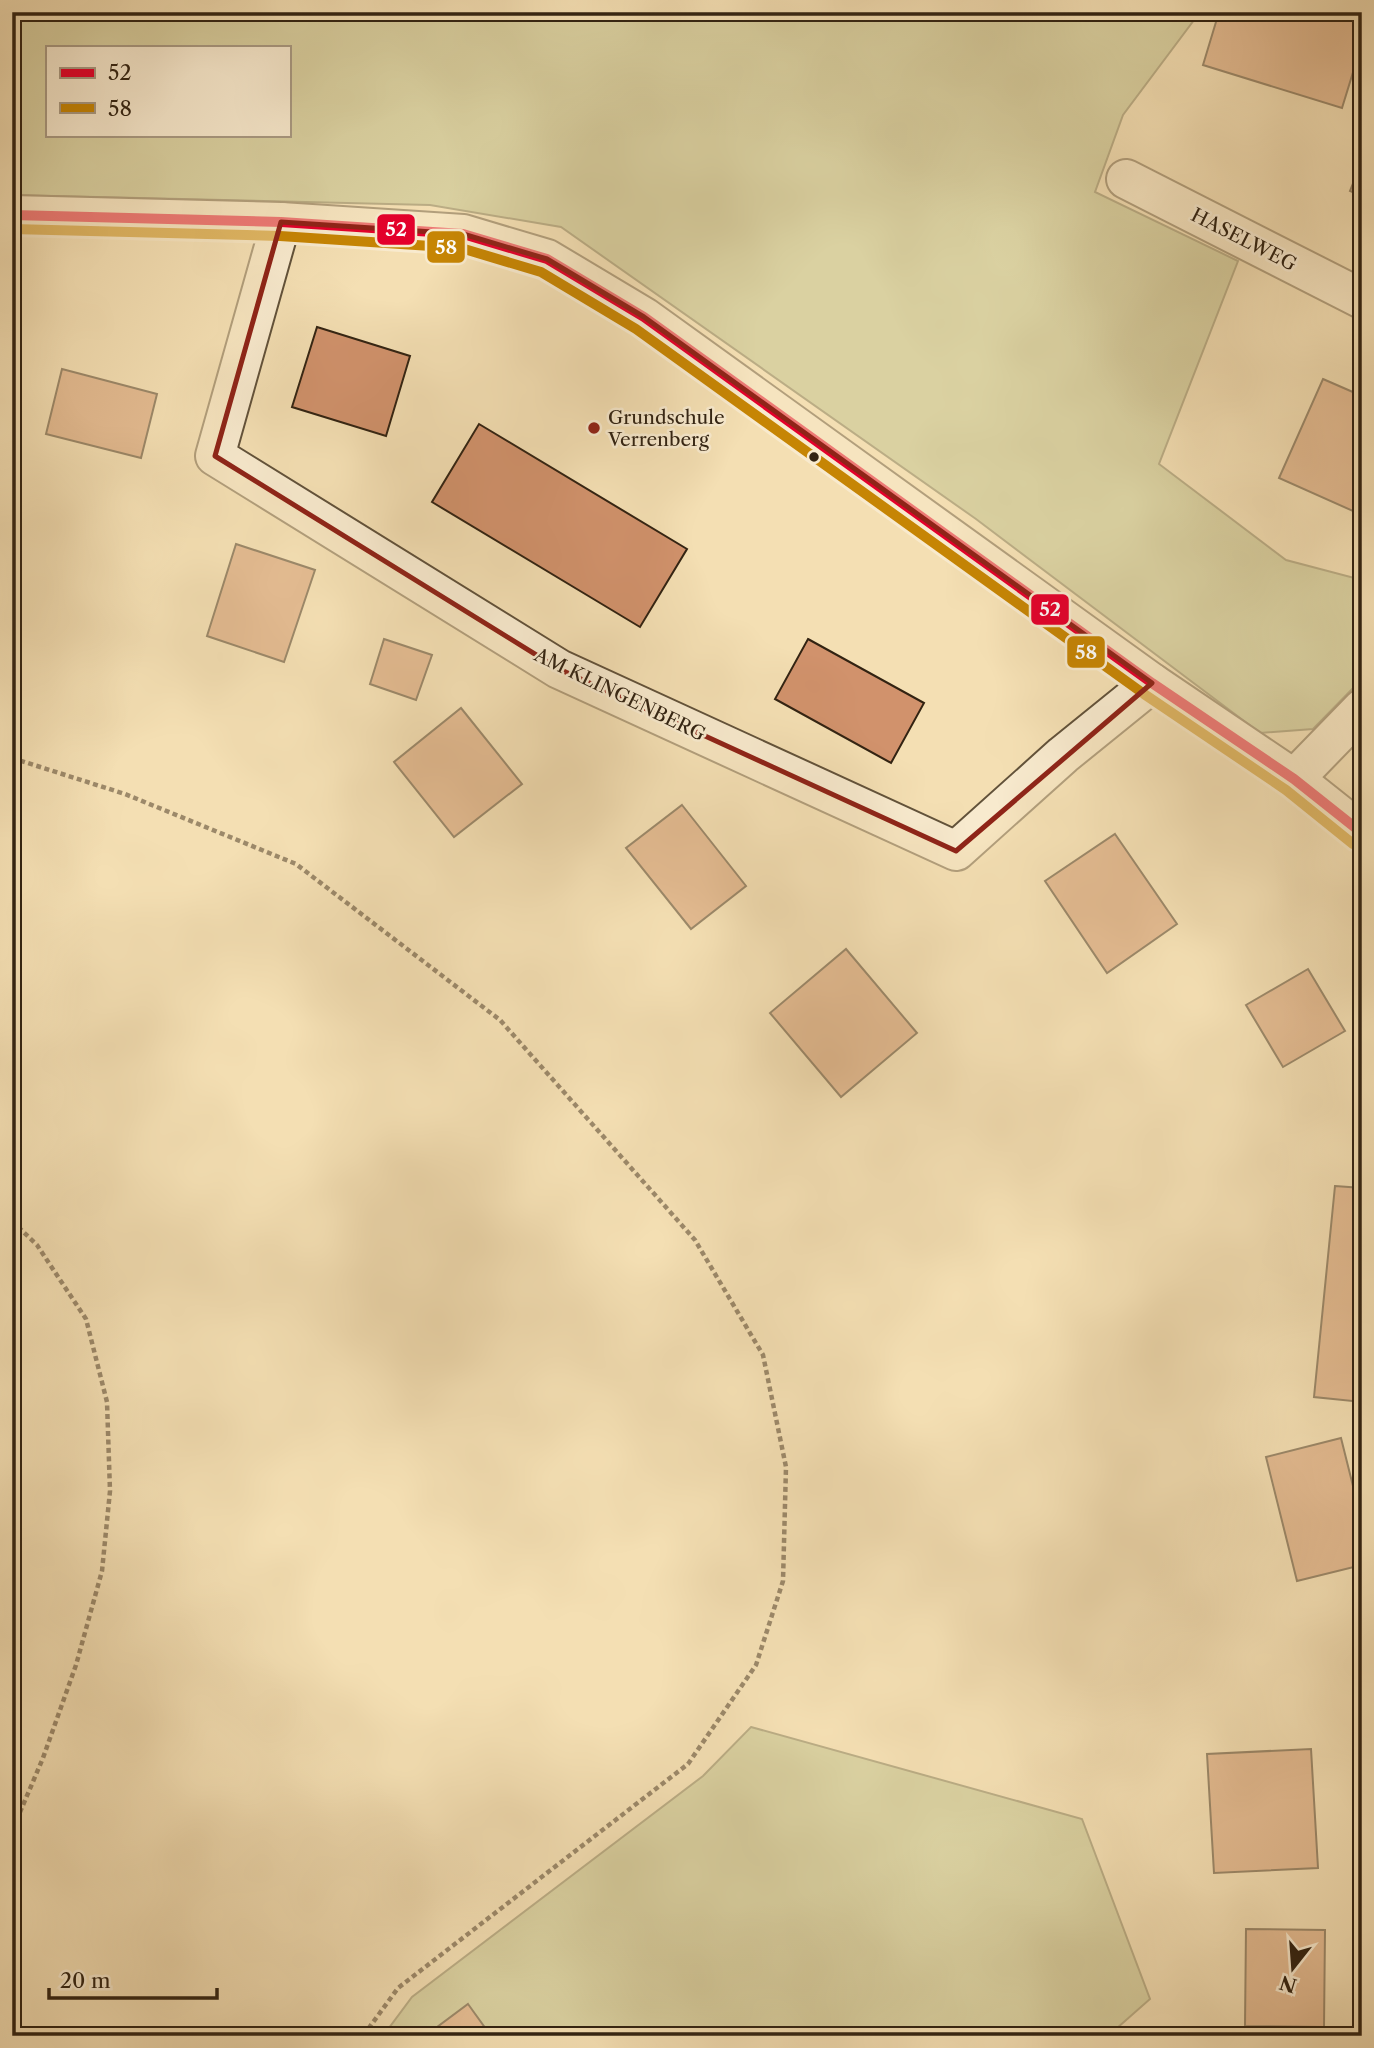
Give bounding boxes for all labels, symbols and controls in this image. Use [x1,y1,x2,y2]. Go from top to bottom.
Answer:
legend [46,46,290,136]
text: 52 [108,60,131,85]
text: 58 [108,96,132,121]
street label: HASELWEG [1187,203,1300,276]
line badge: 52 [376,213,416,246]
text: 52 [385,218,407,241]
line badge: 58 [426,230,466,264]
text: 58 [435,236,457,259]
place label: Grundschule Verrenberg [607,406,725,451]
marker: Grundschule Verrenberg [586,420,602,436]
unlabelled marker [807,450,821,464]
line badge: 52 [1030,593,1070,626]
text: 52 [1039,598,1061,621]
line badge: 58 [1066,635,1106,669]
text: 58 [1075,641,1097,664]
street label: AM KLINGENBERG [530,643,709,746]
north arrow [1258,1932,1328,2002]
scale bar [49,1957,217,2001]
text: 20 m [60,1968,111,1993]
text: N [1277,1970,1299,1997]

